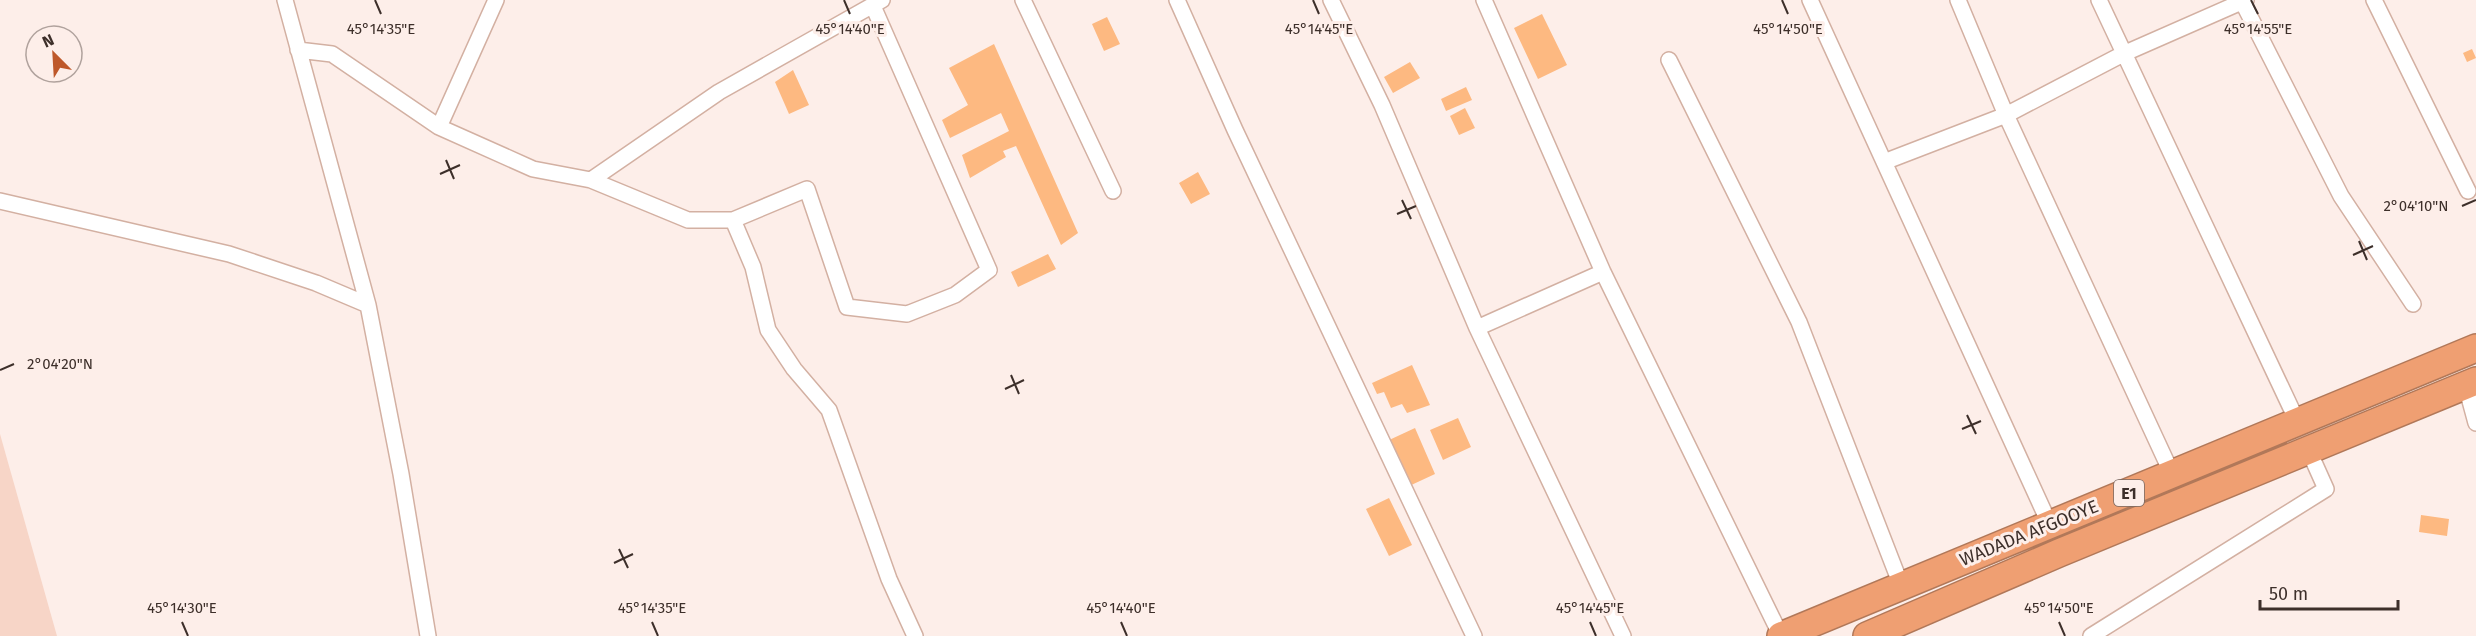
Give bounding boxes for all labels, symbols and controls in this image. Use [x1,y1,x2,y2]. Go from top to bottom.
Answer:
text: 45°14'35"E [347,20,415,38]
text: 45°14'40"E [815,20,885,38]
text: 45°14'45"E [1285,20,1353,38]
text: 45°14'50"E [1753,20,1823,38]
text: 45°14'55"E [2224,20,2292,38]
north arrow [24,24,84,84]
text: N [39,30,57,52]
text: 2°04'10"N [2383,197,2449,215]
text: 2°04'20"N [27,355,93,373]
road number: E1 [2114,480,2144,506]
street label: WADADA AFGOOYE [1956,495,2102,571]
scale bar [2260,573,2398,611]
text: 50 m [2269,583,2308,605]
text: 45°14'30"E [147,599,217,617]
text: 45°14'35"E [618,599,686,617]
text: 45°14'40"E [1086,599,1156,617]
text: 45°14'45"E [1556,599,1624,617]
text: 45°14'50"E [2024,599,2094,617]

